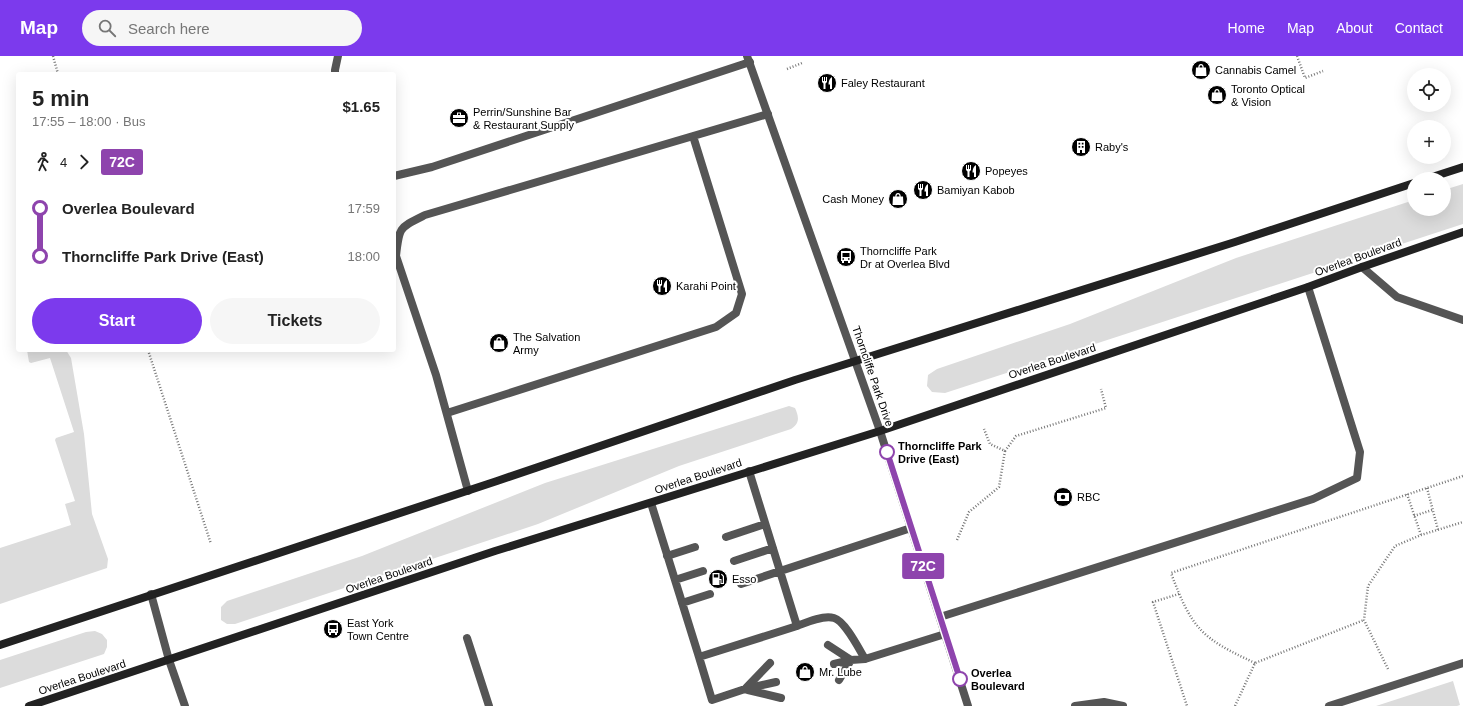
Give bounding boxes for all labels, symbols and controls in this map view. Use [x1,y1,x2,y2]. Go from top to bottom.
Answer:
search box [82,10,362,46]
text: Map [20,17,58,38]
icon: search [96,17,118,39]
text: Search here [128,20,210,37]
text: Home [1228,20,1265,36]
text: Map [1287,20,1314,36]
text: About [1336,20,1373,36]
text: Contact [1395,20,1443,36]
shop icon: Cannabis Camel [1190,59,1212,81]
place label: Cannabis Camel [1215,64,1296,76]
map controls [1407,68,1451,216]
button: locate [1407,68,1451,112]
restaurant icon: Faley Restaurant [816,72,838,94]
place label: Faley Restaurant [841,77,925,89]
place label: Toronto Optical & Vision [1231,83,1305,108]
shop icon: Toronto Optical & Vision [1206,84,1228,106]
text: 5 min [32,86,89,111]
text: $1.65 [342,98,380,115]
place label: Perrin/Sunshine Bar & Restaurant Supply [473,106,574,131]
office icon: Perrin/Sunshine Bar & Restaurant Supply [448,107,470,129]
text: 17:55 – 18:00 · Bus [32,114,145,129]
button: + [1407,120,1451,164]
building icon: Raby's [1070,136,1092,158]
place label: Raby's [1095,141,1129,153]
icon: walk [32,151,54,173]
icon: forward [73,151,95,173]
text: 72C [109,154,135,170]
text: 4 [60,155,67,170]
restaurant icon: Popeyes [960,160,982,182]
place label: Popeyes [985,165,1028,177]
button: − [1407,172,1451,216]
restaurant icon: Bamiyan Kabob [912,179,934,201]
place label: Bamiyan Kabob [937,184,1015,196]
shop icon: Cash Money [887,188,909,210]
place label: Cash Money [822,193,884,205]
text: Overlea Boulevard [62,200,195,217]
text: 17:59 [347,201,380,216]
street label: Overlea Boulevard [1313,236,1403,278]
place label: Thorncliffe Park Dr at Overlea Blvd [860,245,950,270]
bus stop icon: Thorncliffe Park Dr at Overlea Blvd [835,246,857,268]
text: Thorncliffe Park Drive (East) [62,248,264,265]
text: 18:00 [347,249,380,264]
restaurant icon: Karahi Point [651,275,673,297]
place label: Karahi Point [676,280,736,292]
button: Start [32,298,202,344]
button: Tickets [210,298,380,344]
street label: Thorncliffe Park Drive [850,324,896,428]
place label: The Salvation Army [513,331,580,356]
shop icon: The Salvation Army [488,332,510,354]
street label: Overlea Boulevard [1007,341,1097,381]
place label: Thorncliffe Park Drive (East) [898,440,983,465]
marker: Thorncliffe Park Drive (East) [879,444,895,460]
street label: Overlea Boulevard [653,456,743,496]
bank icon: RBC [1052,486,1074,508]
place label: RBC [1077,491,1100,503]
line badge: 72C [900,553,946,579]
street label: Overlea Boulevard [344,554,434,596]
text: 72C [910,558,936,574]
fuel station icon: Esso [707,568,729,590]
place label: Esso [732,573,756,585]
place label: East York Town Centre [347,617,409,642]
bus stop icon: East York Town Centre [322,618,344,640]
street label: Overlea Boulevard [37,657,127,697]
shop icon: Mr. Lube [794,661,816,683]
place label: Mr. Lube [819,666,862,678]
place label: Overlea Boulevard [971,667,1025,692]
marker: Overlea Boulevard [952,671,968,687]

